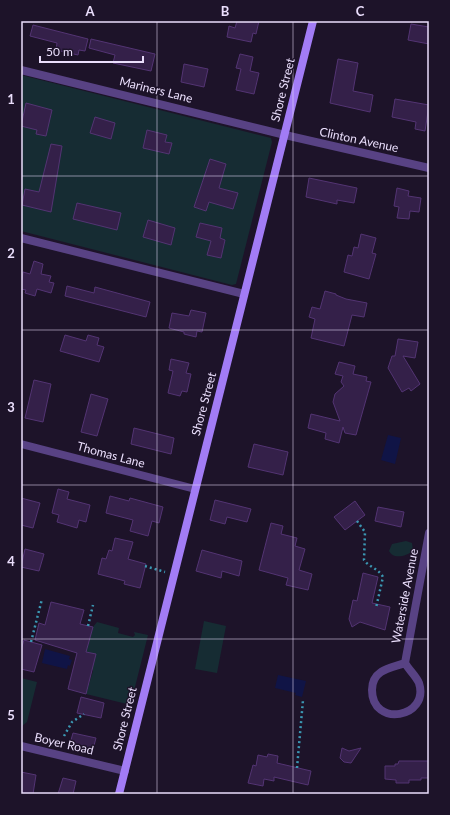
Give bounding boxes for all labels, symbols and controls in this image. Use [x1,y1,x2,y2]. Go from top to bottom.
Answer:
text: A [84,3,95,19]
text: B [221,3,230,19]
text: C [356,3,365,19]
scale bar [40,38,143,64]
text: 50 m [46,44,73,59]
street label: Shore Street [267,56,298,123]
street label: Mariners Lane [118,73,194,106]
text: 1 [7,91,15,107]
street label: Clinton Avenue [318,124,400,155]
text: 2 [7,245,15,261]
street label: Shore Street [188,370,219,437]
text: 3 [7,399,15,415]
street label: Thomas Lane [76,438,147,471]
street label: Waterside Avenue [388,547,421,645]
text: 4 [7,553,15,569]
street label: Shore Street [109,685,140,752]
text: 5 [7,707,15,723]
street label: Boyer Road [33,729,95,758]

